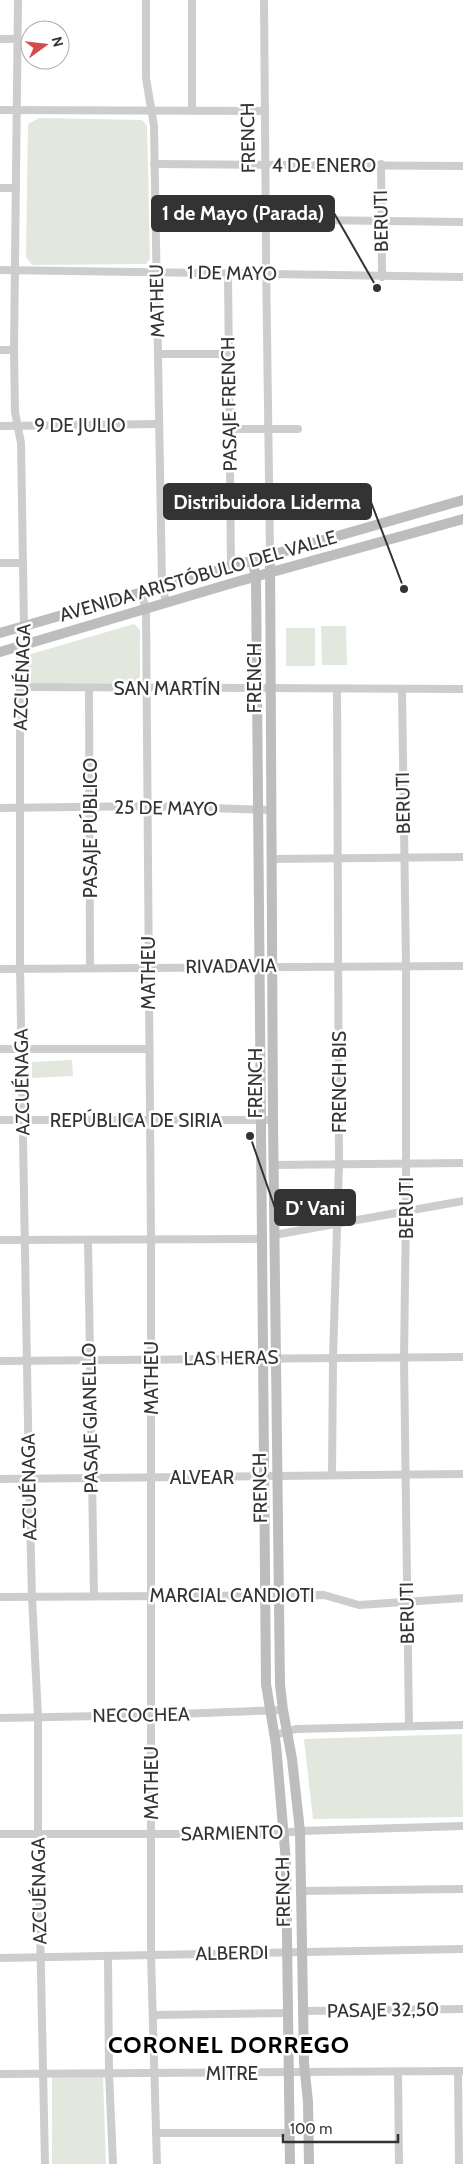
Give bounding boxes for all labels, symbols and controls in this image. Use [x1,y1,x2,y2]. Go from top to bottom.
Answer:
north arrow [20,20,70,70]
text: N [48,35,68,49]
street label: FRENCH [236,103,260,173]
street label: 4 DE ENERO [272,154,376,177]
street label: BERUTI [369,190,393,252]
callout: 1 de Mayo (Parada) [152,196,334,231]
text: 1 de Mayo (Parada) [162,201,324,225]
street label: 1 DE MAYO [187,261,277,285]
street label: MATHEU [145,264,169,338]
street label: PASAJE FRENCH [216,336,242,472]
street label: 9 DE JULIO [34,414,126,437]
callout: Distribuidora Liderma [164,484,371,519]
text: Distribuidora Liderma [173,490,361,514]
street label: AVENIDA ARISTÓBULO DEL VALLE [57,524,339,627]
street label: AZCUÉNAGA [8,623,35,731]
street label: FRENCH [243,643,266,713]
street label: SAN MARTÍN [113,676,221,700]
street label: PASAJE PÚBLICO [78,758,102,898]
street label: BERUTI [391,772,415,834]
street label: 25 DE MAYO [114,796,218,820]
street label: MATHEU [137,936,160,1010]
street label: RIVADAVIA [185,954,277,978]
street label: AZCUÉNAGA [9,1028,34,1136]
street label: FRENCH BIS [328,1031,351,1133]
street label: FRENCH [244,1048,267,1118]
street label: REPÚBLICA DE SIRIA [50,1108,223,1132]
street label: BERUTI [395,1177,418,1239]
callout: D' Vani [275,1190,355,1225]
text: D' Vani [285,1196,345,1220]
street label: MATHEU [140,1341,163,1415]
street label: PASAJE GIANELLO [77,1342,103,1494]
street label: LAS HERAS [183,1346,279,1370]
street label: AZCUÉNAGA [16,1433,41,1541]
street label: FRENCH [248,1453,272,1523]
street label: ALVEAR [170,1466,235,1489]
street label: BERUTI [395,1582,419,1644]
street label: MARCIAL CANDIOTI [149,1584,315,1607]
street label: NECOCHEA [92,1703,190,1727]
street label: MATHEU [140,1746,163,1820]
street label: SARMIENTO [180,1821,284,1845]
street label: AZCUÉNAGA [26,1837,51,1945]
street label: FRENCH [271,1857,295,1927]
street label: ALBERDI [195,1941,269,1965]
street label: PASAJE 32,50 [327,1998,439,2022]
district label: CORONEL DORREGO [108,2030,350,2059]
street label: MITRE [206,2062,258,2085]
scale bar [283,2112,398,2144]
text: 100 m [290,2120,332,2138]

